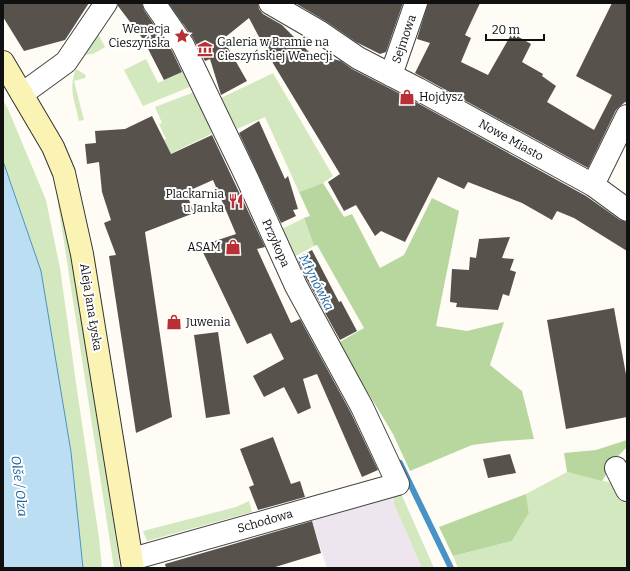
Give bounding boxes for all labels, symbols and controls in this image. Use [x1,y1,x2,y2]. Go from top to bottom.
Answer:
street label: Sejmowa [389,12,419,65]
scale bar [486,16,544,42]
place label: Wenecja Cieszyńska [109,22,170,50]
text: 20 m [492,23,521,37]
place icon: Wenecja Cieszyńska [173,27,191,45]
place label: Galeria w Bramie na Cieszyńskiej Wenecji [217,35,333,63]
museum icon: Galeria w Bramie na Cieszyńskiej Wenecji [196,40,214,58]
shop icon: Hojdysz [398,88,416,106]
place label: Hojdysz [419,90,463,104]
street label: Nowe Miasto [476,116,546,164]
place label: Plackarnia u Janka [165,187,224,215]
restaurant icon: Plackarnia u Janka [227,192,245,210]
street label: Przykopa [259,217,293,270]
shop icon: ASAM [224,238,242,256]
place label: ASAM [187,240,221,254]
water label: Młynówka [296,252,337,313]
street label: Aleja Jana Łyska [77,262,105,352]
shop icon: Juwenia [165,313,183,331]
place label: Juwenia [185,315,231,329]
water label: Olše / Olza [8,455,31,517]
street label: Schodowa [236,506,295,536]

